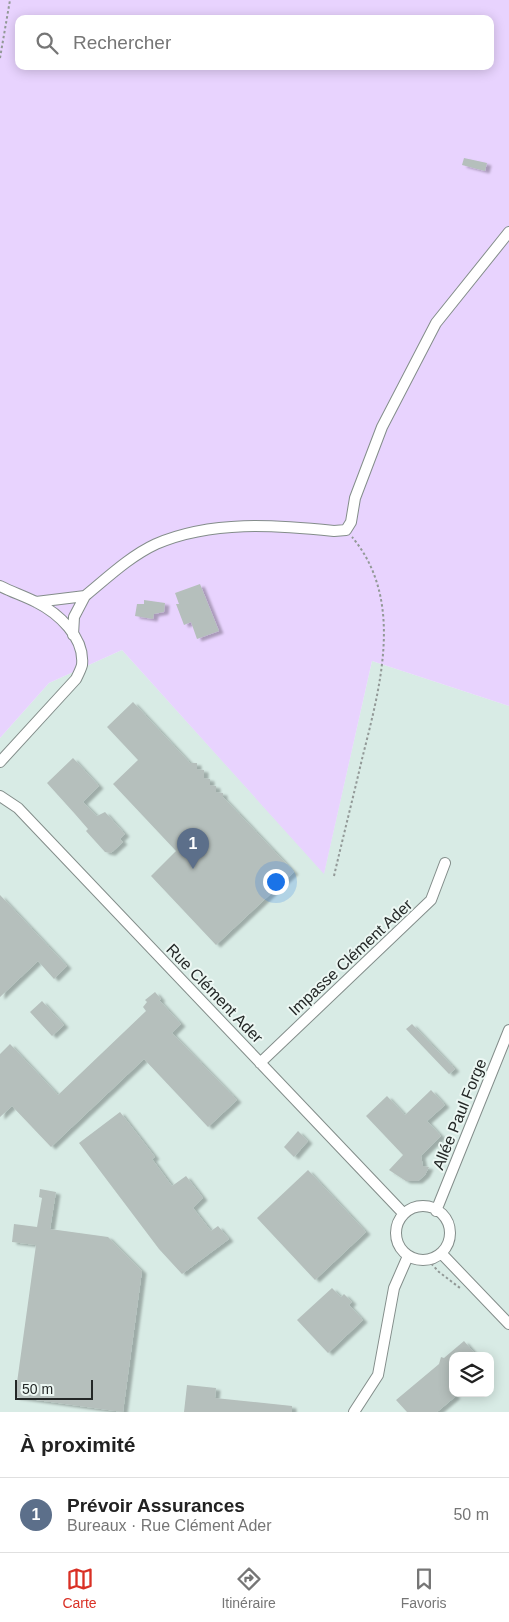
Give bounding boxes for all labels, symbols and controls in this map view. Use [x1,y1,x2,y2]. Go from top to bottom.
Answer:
search box [15,15,494,70]
icon: search [33,29,61,57]
text: Rechercher [73,32,171,53]
pin: 1 [177,828,209,869]
your location [263,869,289,895]
street label: Impasse Clément Ader [285,896,416,1019]
street label: Rue Clément Ader [163,940,267,1047]
street label: Allée Paul Forge [429,1056,490,1172]
map controls [449,1352,494,1397]
button: layers [449,1352,494,1397]
scale bar [15,1377,92,1400]
text: 50 m [22,1381,53,1397]
text: À proximité [20,1433,136,1456]
text: Prévoir Assurances [67,1495,245,1516]
text: 1 [32,1506,40,1523]
text: 50 m [453,1506,489,1523]
text: Bureaux · Rue Clément Ader [67,1517,272,1534]
tab: Carte [62,1565,97,1611]
tab: Itinéraire [221,1565,276,1611]
tab: Favoris [401,1565,447,1611]

